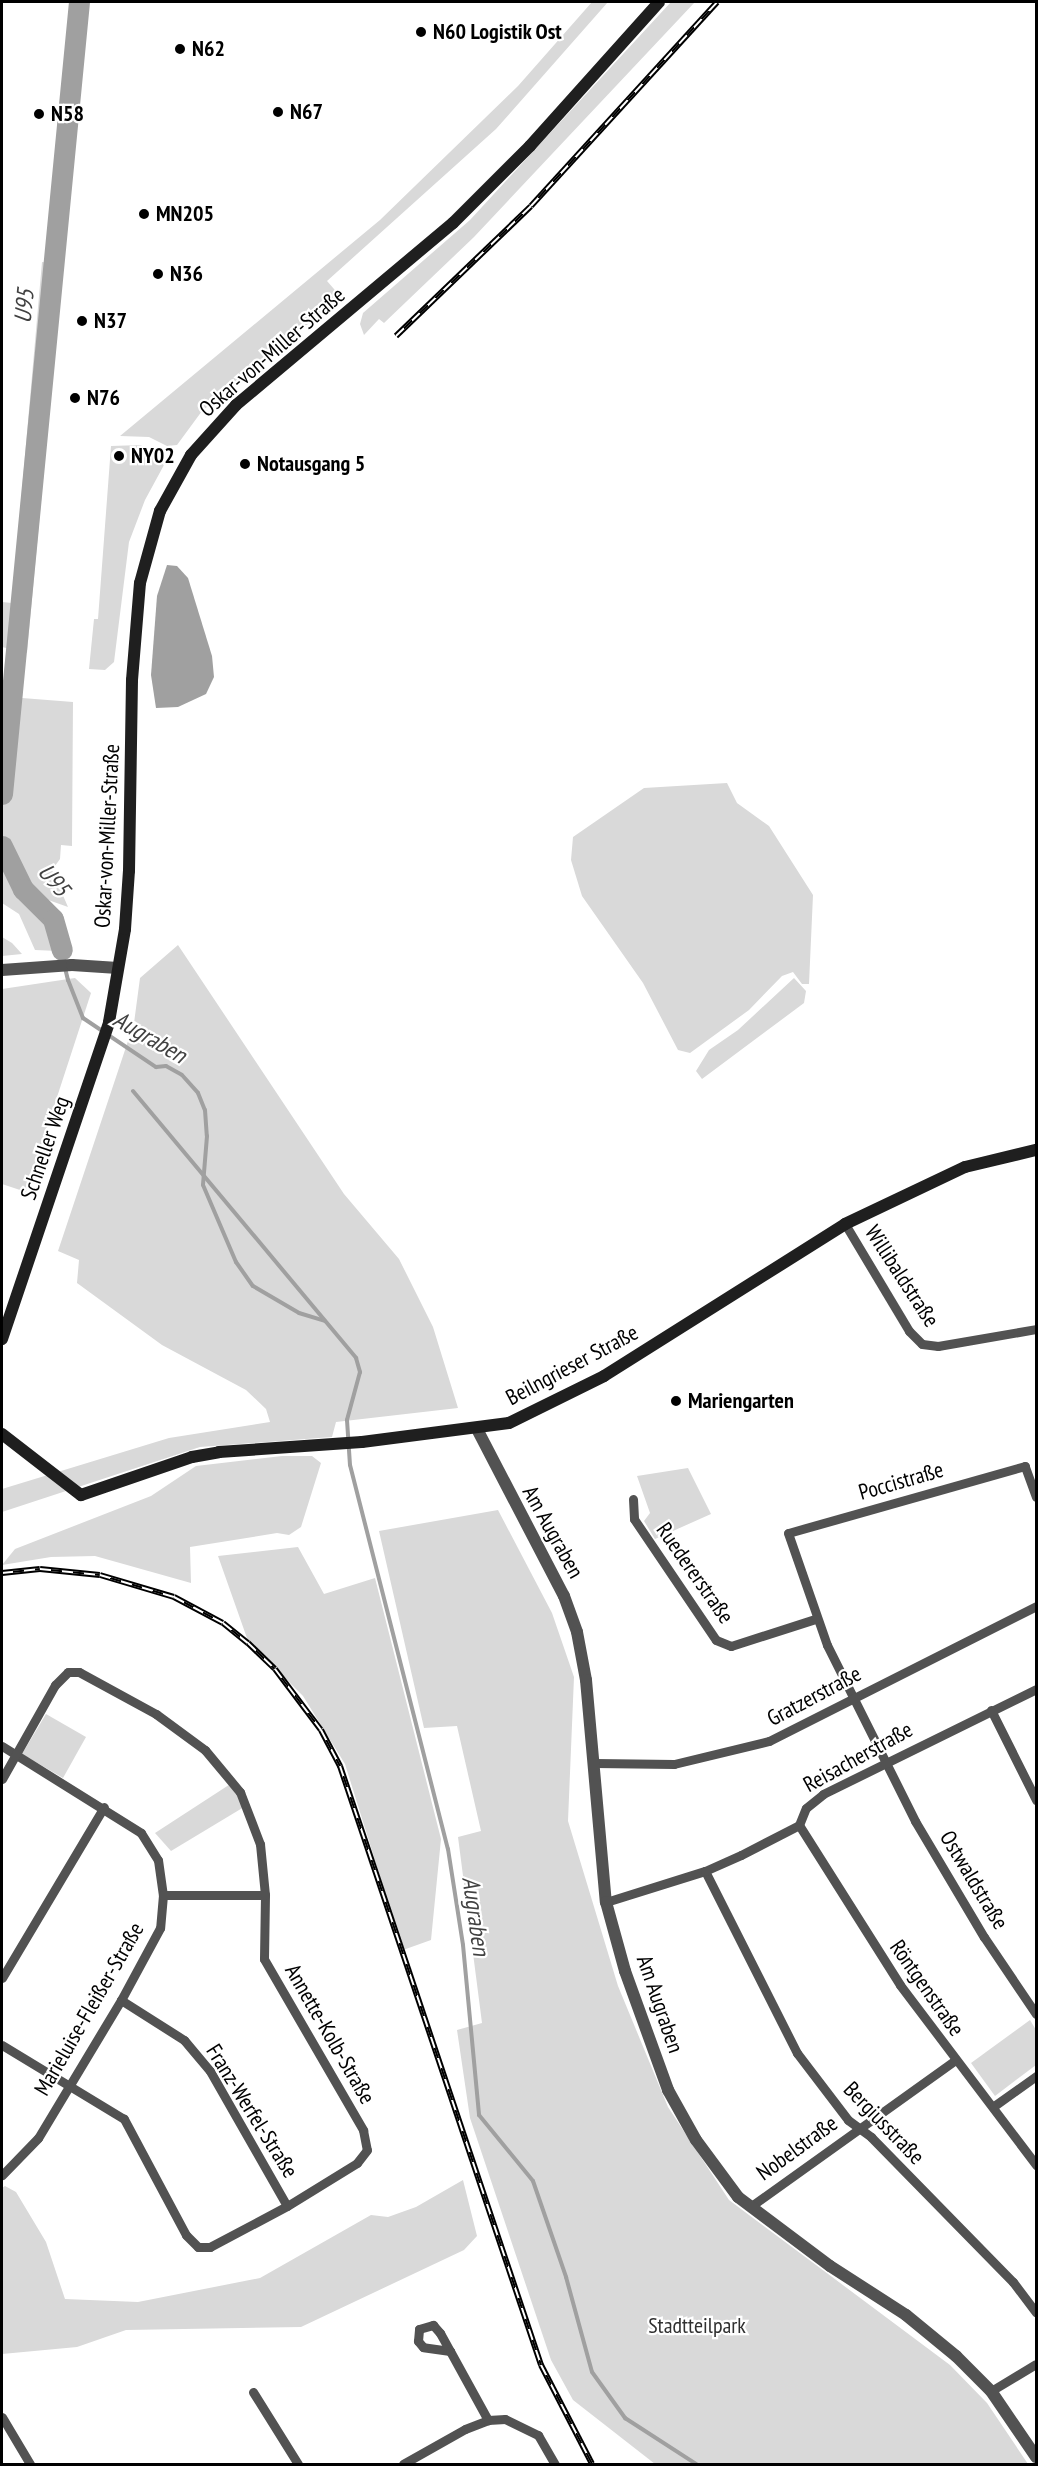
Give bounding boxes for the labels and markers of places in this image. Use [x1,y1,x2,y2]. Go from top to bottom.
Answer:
place label: N60 Logistik Ost [433,19,563,45]
marker: N60 Logistik Ost [414,25,428,39]
place label: N62 [192,36,225,62]
marker: N62 [173,42,187,56]
place label: N67 [290,99,323,125]
place label: N58 [51,101,84,127]
marker: N67 [271,105,285,119]
marker: N58 [32,107,46,121]
place label: MN205 [156,201,214,227]
marker: MN205 [137,207,151,221]
place label: N36 [170,261,203,287]
marker: N36 [151,267,165,281]
place label: N37 [94,308,127,334]
marker: N37 [75,314,89,328]
place label: N76 [87,385,120,411]
marker: N76 [68,391,82,405]
place label: NY02 [131,443,175,469]
marker: NY02 [112,449,126,463]
place label: Notausgang 5 [257,451,365,477]
marker: Notausgang 5 [238,457,252,471]
place label: Mariengarten [688,1388,794,1414]
marker: Mariengarten [669,1394,683,1408]

